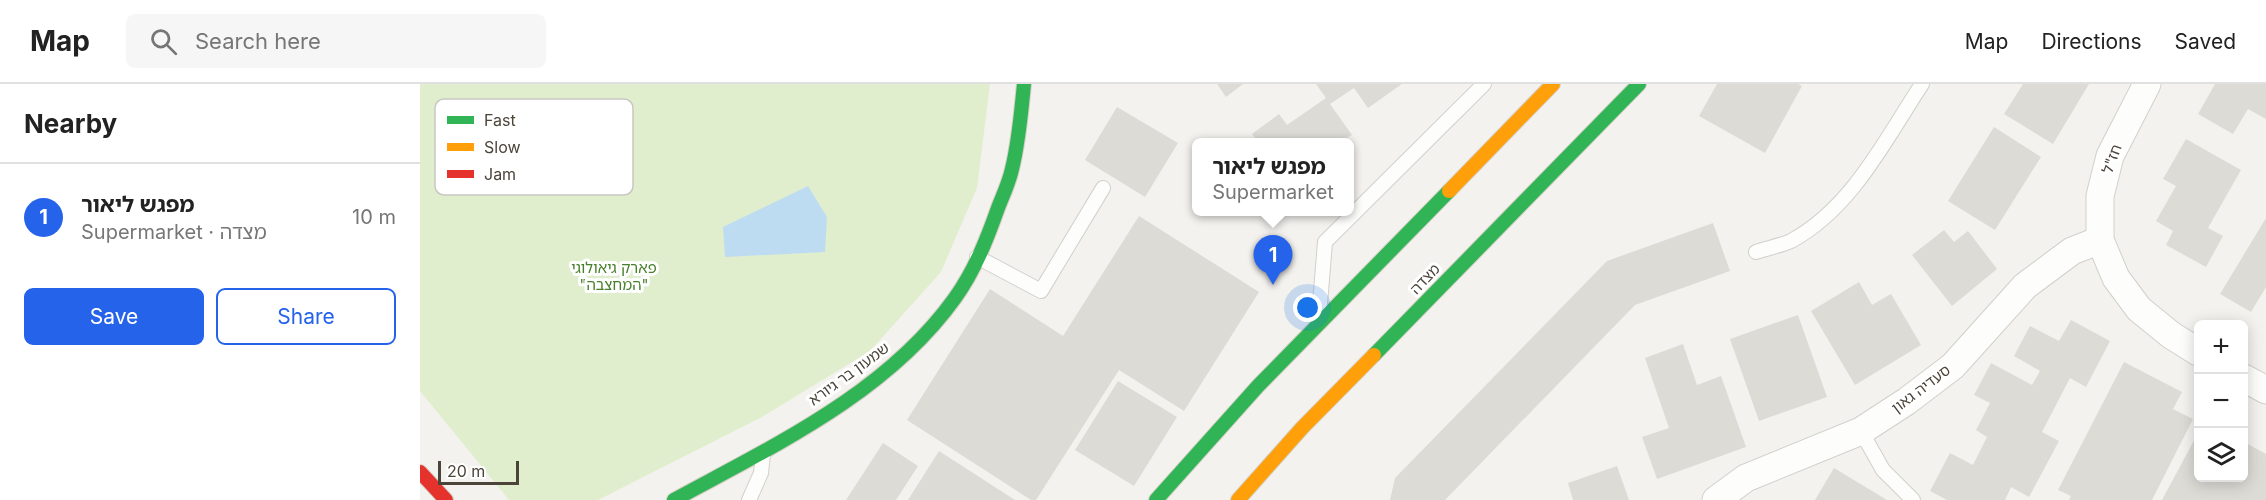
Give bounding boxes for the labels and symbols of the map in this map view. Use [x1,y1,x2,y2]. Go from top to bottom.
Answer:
legend [435,99,633,195]
text: Fast [484,110,516,130]
text: Slow [484,137,521,157]
street label: חז"ל [2098,142,2126,176]
text: Jam [484,164,516,184]
pin: 1 [1254,236,1292,285]
park label: פארק גיאולוגי "המחצבה" [571,258,657,294]
street label: מצדה [1406,259,1444,298]
your location [1293,293,1322,322]
street label: שמעון בר גיורא [805,338,893,409]
street label: סעדיה גאון [1887,360,1954,417]
scale bar [438,458,519,486]

